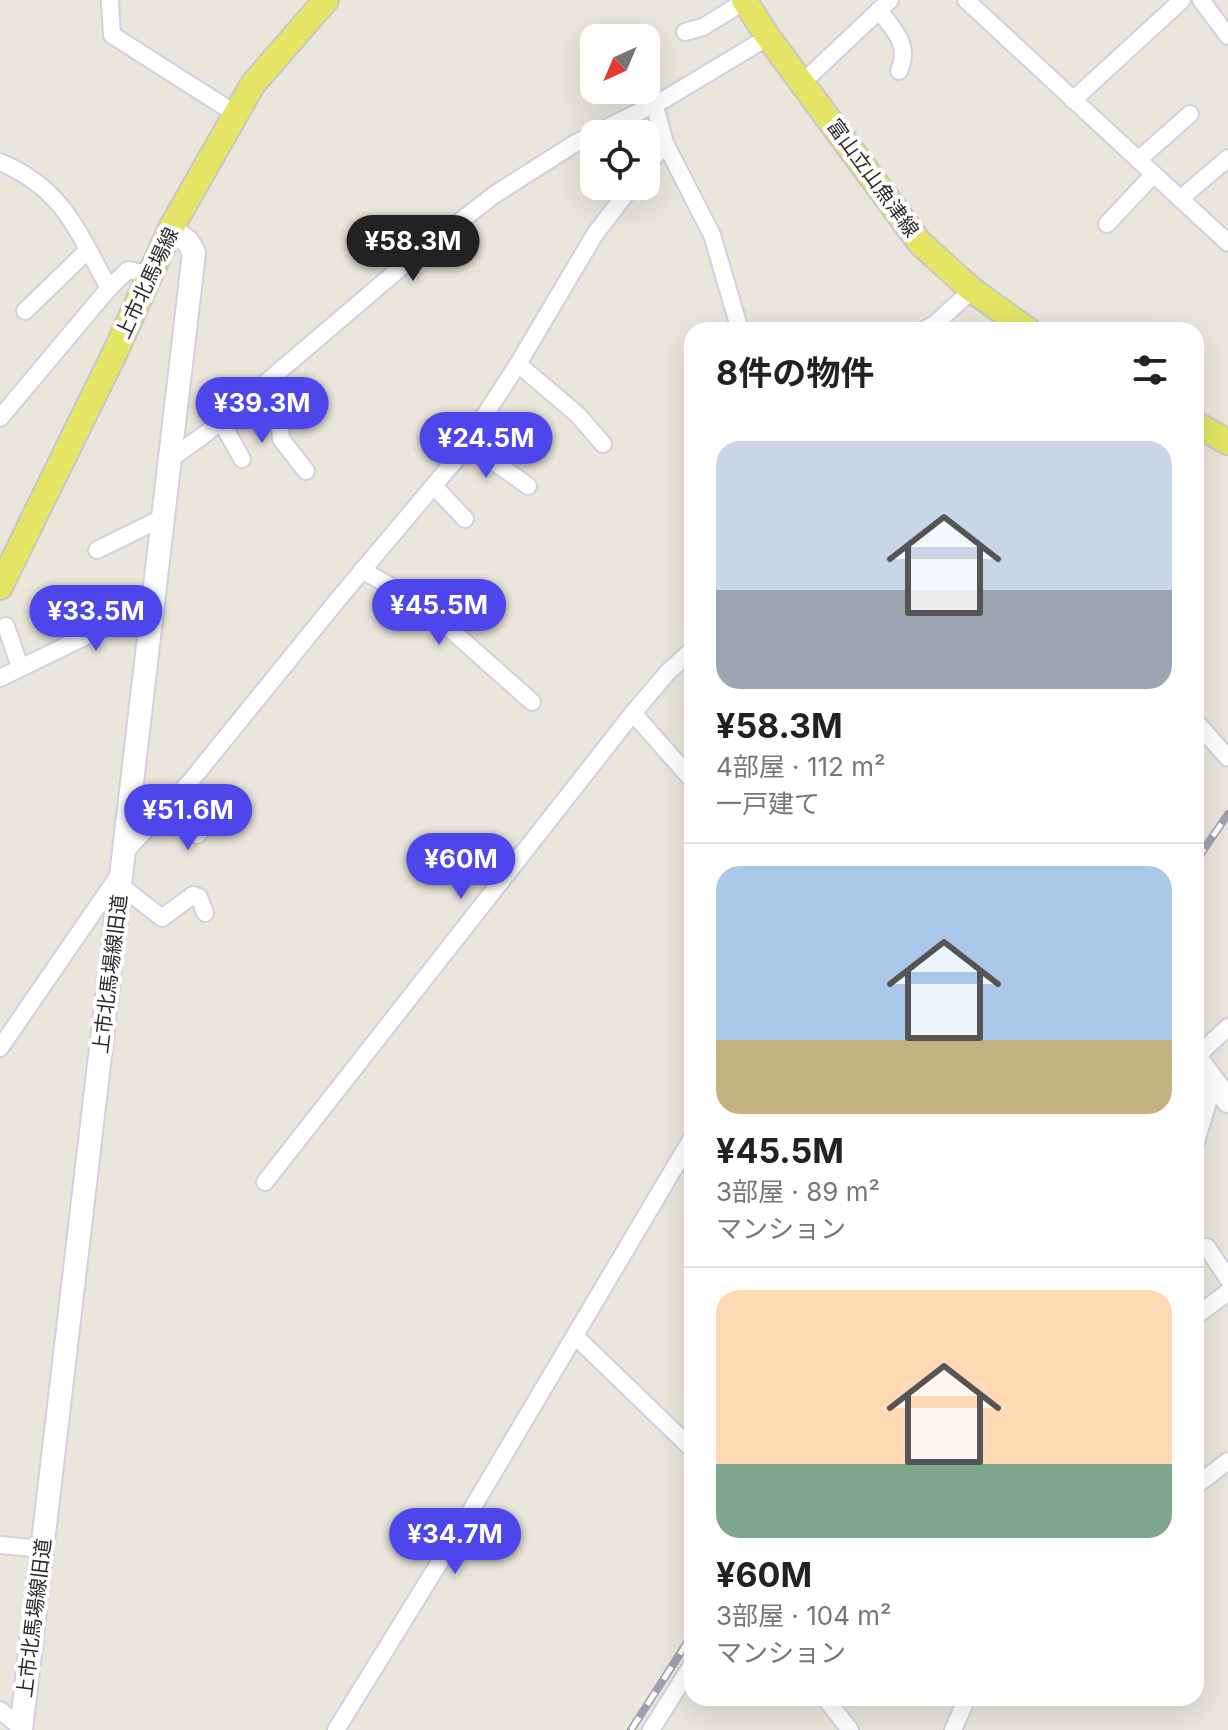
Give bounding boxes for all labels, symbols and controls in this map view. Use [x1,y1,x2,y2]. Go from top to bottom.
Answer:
north arrow [580,24,660,104]
map controls [580,24,660,200]
street label: 富山立山魚津線 [822,114,924,242]
button: locate [580,120,660,200]
pin: ¥58.3M [348,215,478,283]
street label: 上市北馬場線 [111,224,183,342]
text: ¥58.3M [365,225,461,256]
icon: filters [1128,348,1172,392]
text: 8件の物件 [716,352,874,393]
pin: ¥39.3M [197,377,327,445]
text: ¥39.3M [214,387,310,418]
pin: ¥24.5M [421,412,551,480]
text: ¥24.5M [438,422,534,453]
icon: home [872,493,1016,637]
pin: ¥45.5M [374,579,504,647]
pin: ¥33.5M [31,585,161,653]
text: ¥45.5M [390,589,488,620]
text: ¥33.5M [47,595,145,626]
text: ¥58.3M [716,705,843,746]
text: 4部屋 · 112 m² [716,751,886,782]
pin: ¥51.6M [123,784,253,852]
text: 一戸建て [716,788,820,819]
text: ¥51.6M [142,794,234,825]
pin: ¥60M [414,833,508,901]
text: ¥60M [424,843,498,874]
street label: 上市北馬場線旧道 [88,893,132,1055]
icon: home [872,918,1016,1062]
text: ¥45.5M [716,1130,844,1171]
text: 3部屋 · 89 m² [716,1176,880,1207]
text: マンション [716,1213,846,1244]
icon: home [872,1342,1016,1486]
pin: ¥34.7M [390,1508,520,1576]
text: ¥34.7M [407,1518,503,1549]
street label: 上市北馬場線旧道 [12,1537,56,1699]
text: ¥60M [716,1554,812,1595]
text: 3部屋 · 104 m² [716,1600,892,1631]
text: マンション [716,1637,846,1668]

